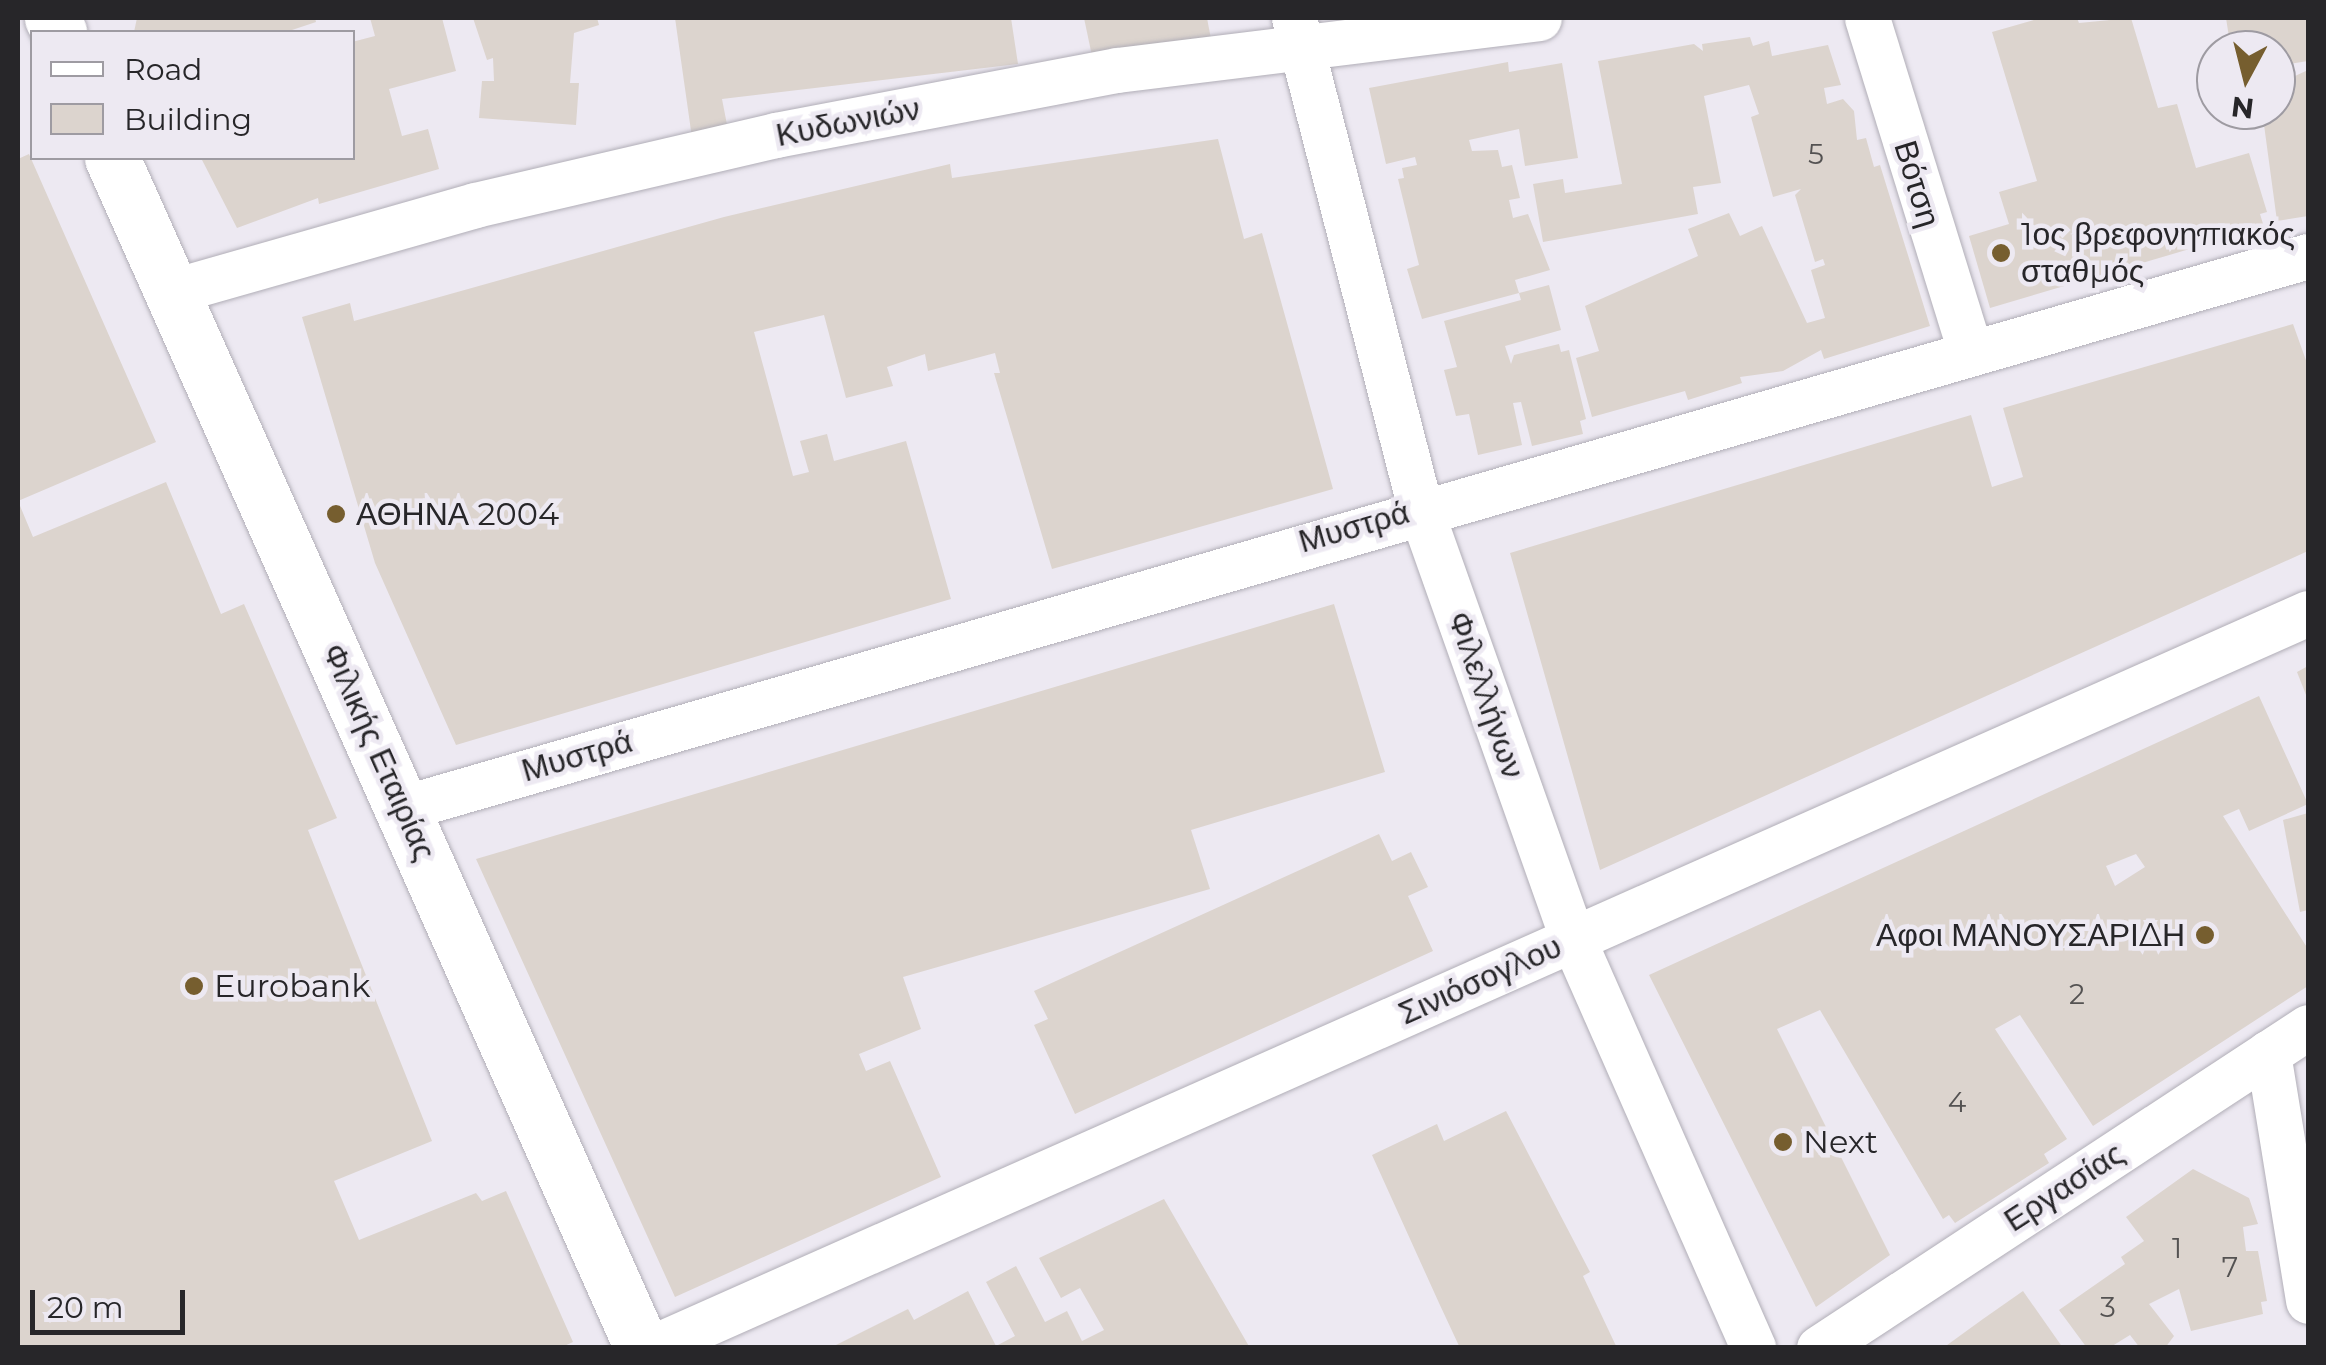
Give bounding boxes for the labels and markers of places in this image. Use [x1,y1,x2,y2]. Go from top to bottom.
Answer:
place label: 1ος βρεφονηπιακός σταθμός [2021,216,2295,291]
marker: 1ος βρεφονηπιακός σταθμός [1990,242,2012,264]
place label: ΑΘΗΝΑ 2004 [356,495,559,533]
marker: ΑΘΗΝΑ 2004 [325,503,347,525]
place label: Αφοι ΜΑΝΟΥΣΑΡΙΔΗ [1876,916,2185,954]
marker: Αφοι ΜΑΝΟΥΣΑΡΙΔΗ [2194,924,2216,946]
place label: Eurobank [214,967,370,1005]
marker: Eurobank [183,975,205,997]
place label: Next [1803,1123,1878,1161]
marker: Next [1772,1131,1794,1153]

